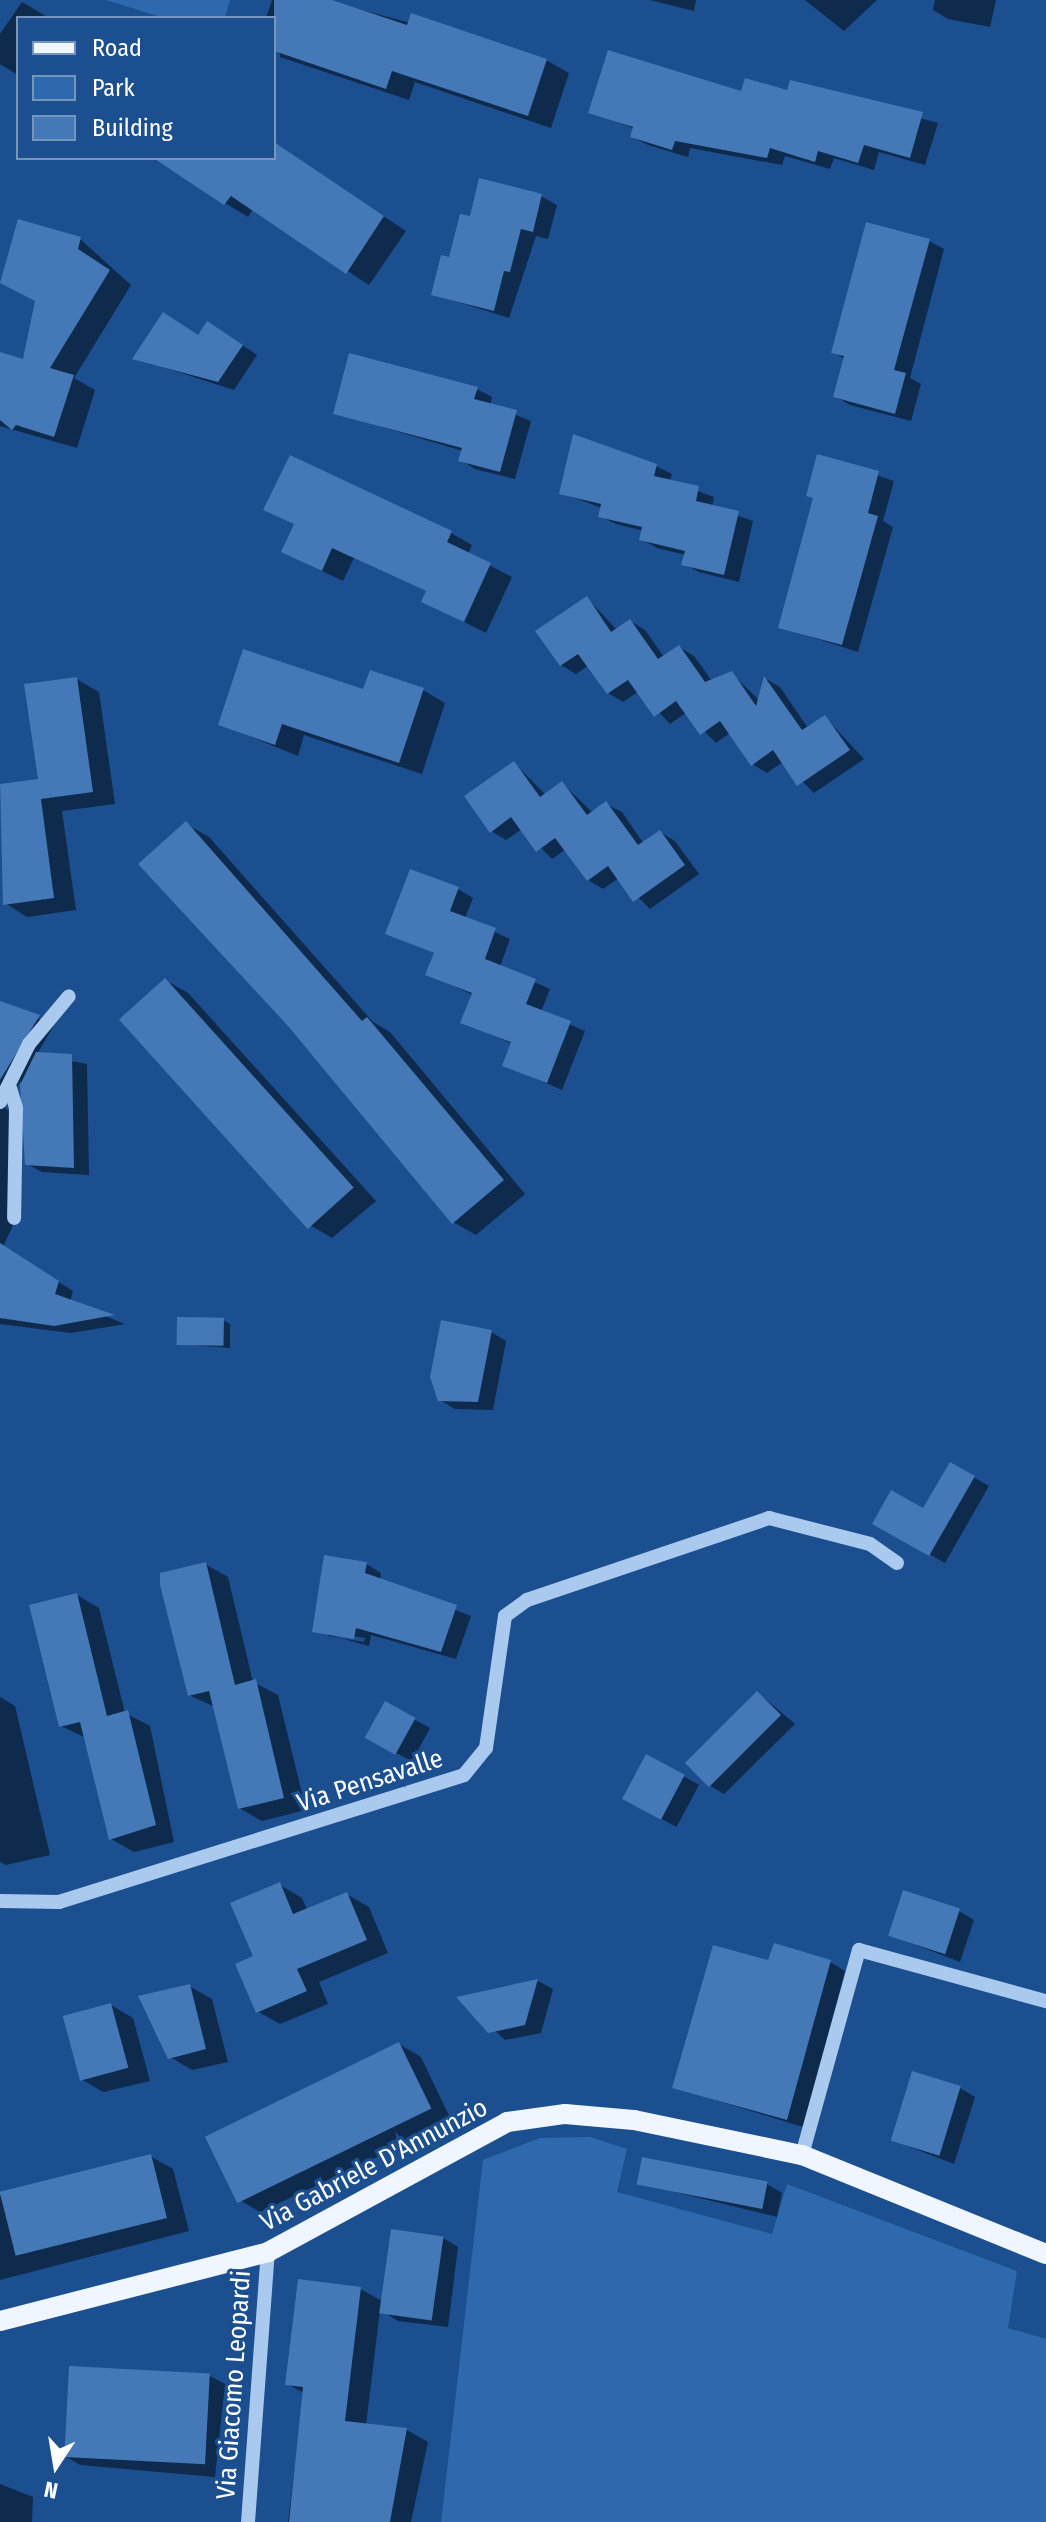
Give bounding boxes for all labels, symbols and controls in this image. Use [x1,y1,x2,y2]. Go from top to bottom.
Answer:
legend [16,16,276,160]
text: Road [92,34,142,62]
text: Park [92,74,135,102]
text: Building [92,114,173,142]
street label: Via Pensavalle [293,1743,447,1819]
street label: Via Gabriele D'Annunzio [255,2092,493,2238]
street label: Via Giacomo Leopardi [210,2269,258,2501]
north arrow [16,2426,96,2506]
text: N [42,2475,60,2505]

